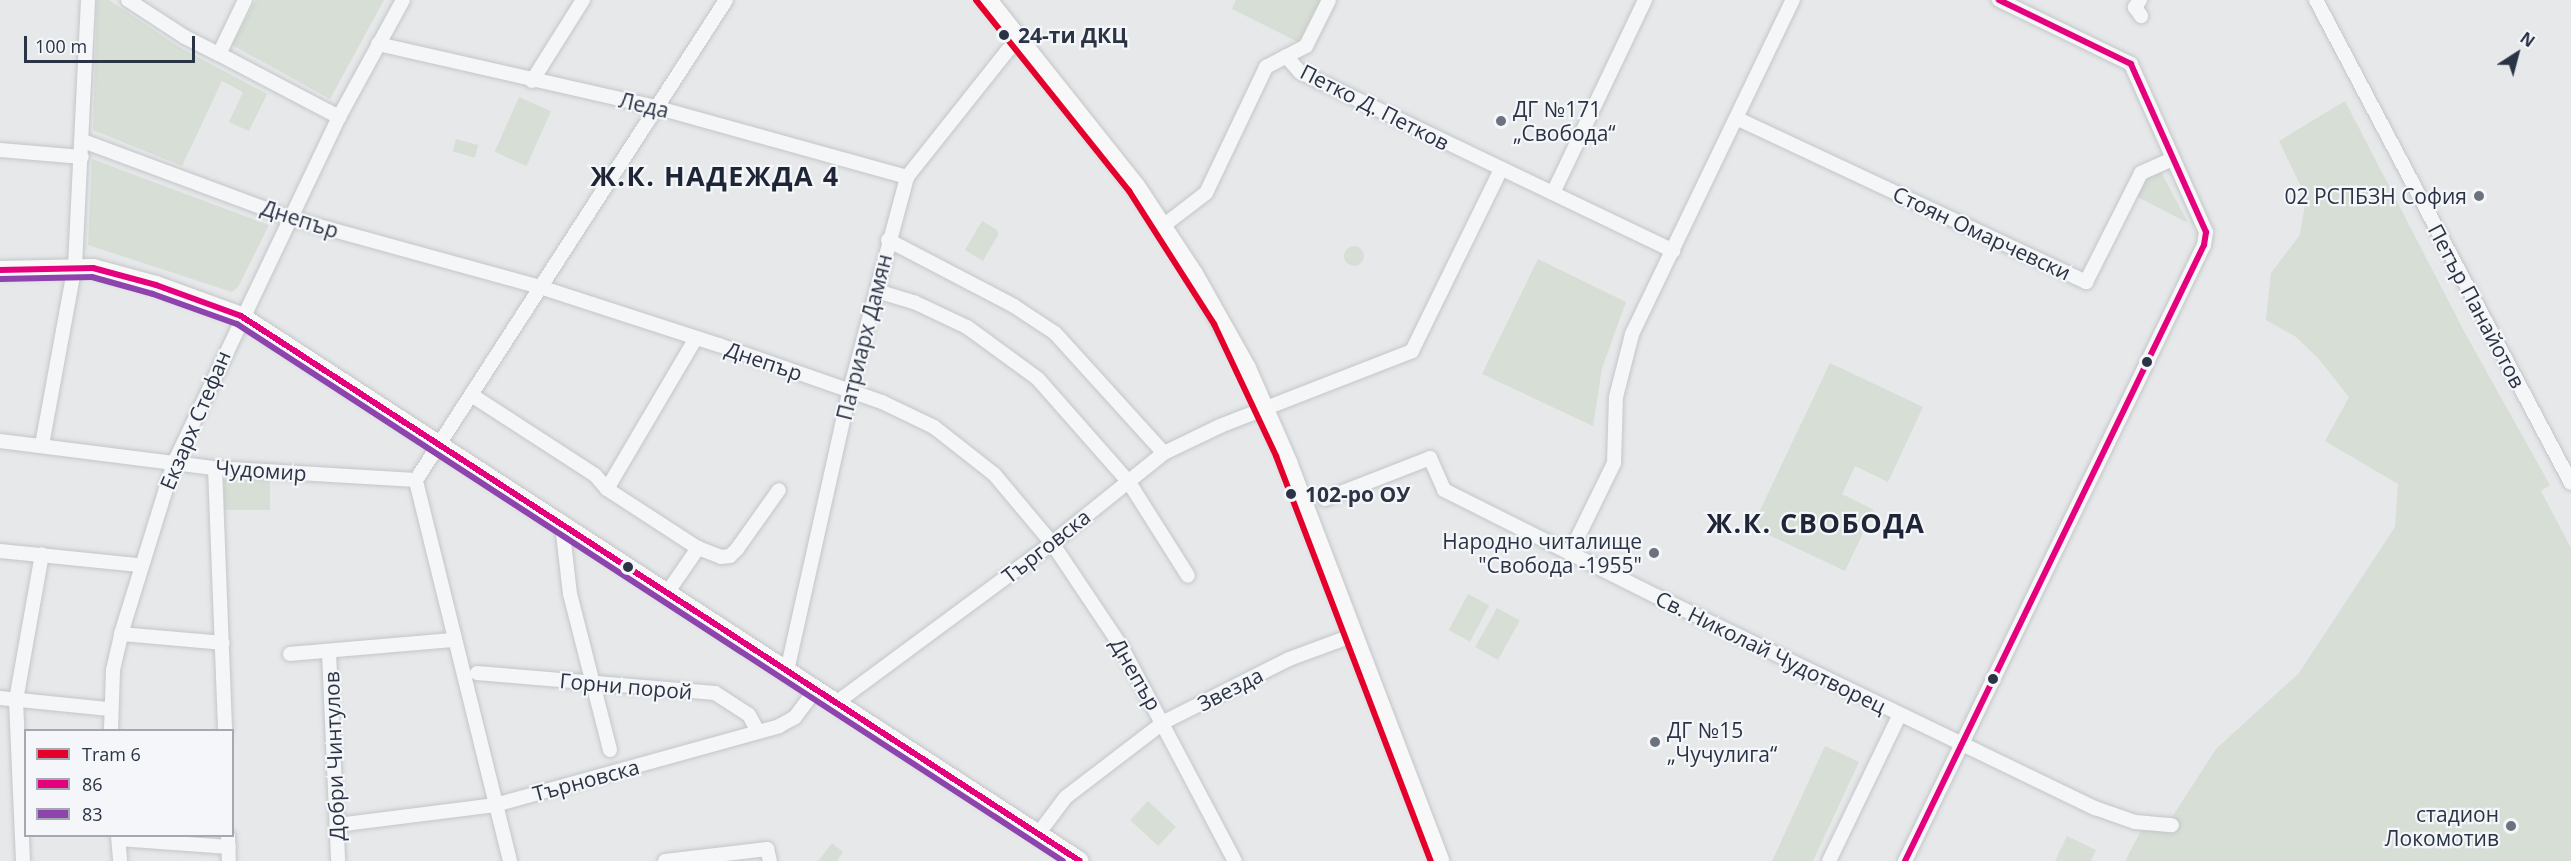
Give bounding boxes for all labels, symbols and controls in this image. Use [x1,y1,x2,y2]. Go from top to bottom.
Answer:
place label: 24-ти ДКЦ [1018,22,1128,48]
scale bar [27,24,198,62]
north arrow [2487,24,2547,84]
marker: 24-ти ДКЦ [995,26,1013,44]
text: N [2516,27,2539,52]
text: 100 m [35,34,87,58]
street label: Петко Д. Петков [1296,59,1454,155]
street label: Леда [617,87,671,123]
place label: ДГ №171 „Свобода“ [1513,96,1616,146]
marker: ДГ №171 „Свобода“ [1494,114,1508,128]
district label: Ж.К. НАДЕЖДА 4 [590,160,840,192]
street label: Стоян Омарчевски [1889,181,2075,285]
place label: 02 РСПБЗН София [2284,183,2467,209]
marker: 02 РСПБЗН София [2472,189,2486,203]
street label: Днепър [258,195,342,243]
street label: Петър Панайотов [2423,220,2531,392]
street label: Патриарх Дамян [831,251,897,423]
street label: Днепър [722,336,806,386]
street label: Екзарх Стефан [154,347,236,493]
unlabelled marker [2141,356,2153,368]
street label: Чудомир [215,454,307,486]
place label: 102-ро ОУ [1305,481,1410,507]
marker: 102-ро ОУ [1282,485,1300,503]
street label: Търговска [997,504,1095,588]
district label: Ж.К. СВОБОДА [1707,507,1925,539]
place label: Народно читалище "Свобода -1955" [1442,528,1642,578]
marker: Народно читалище "Свобода -1955" [1647,546,1661,560]
unlabelled marker [622,561,634,573]
street label: Св. Николай Чудотворец [1652,585,1890,719]
street label: Днепър [1105,633,1167,715]
street label: Звезда [1193,662,1267,716]
street label: Горни порой [559,668,693,704]
street label: Добри Чинтулов [318,671,350,841]
unlabelled marker [1987,673,1999,685]
place label: ДГ №15 „Чучулига“ [1667,717,1777,767]
legend [24,729,234,837]
marker: ДГ №15 „Чучулига“ [1648,735,1662,749]
text: Tram 6 [82,742,141,766]
street label: Търновска [530,754,642,806]
text: 86 [82,772,103,796]
place label: стадион Локомотив [2385,801,2499,851]
text: 83 [82,802,103,826]
marker: стадион Локомотив [2504,819,2518,833]

